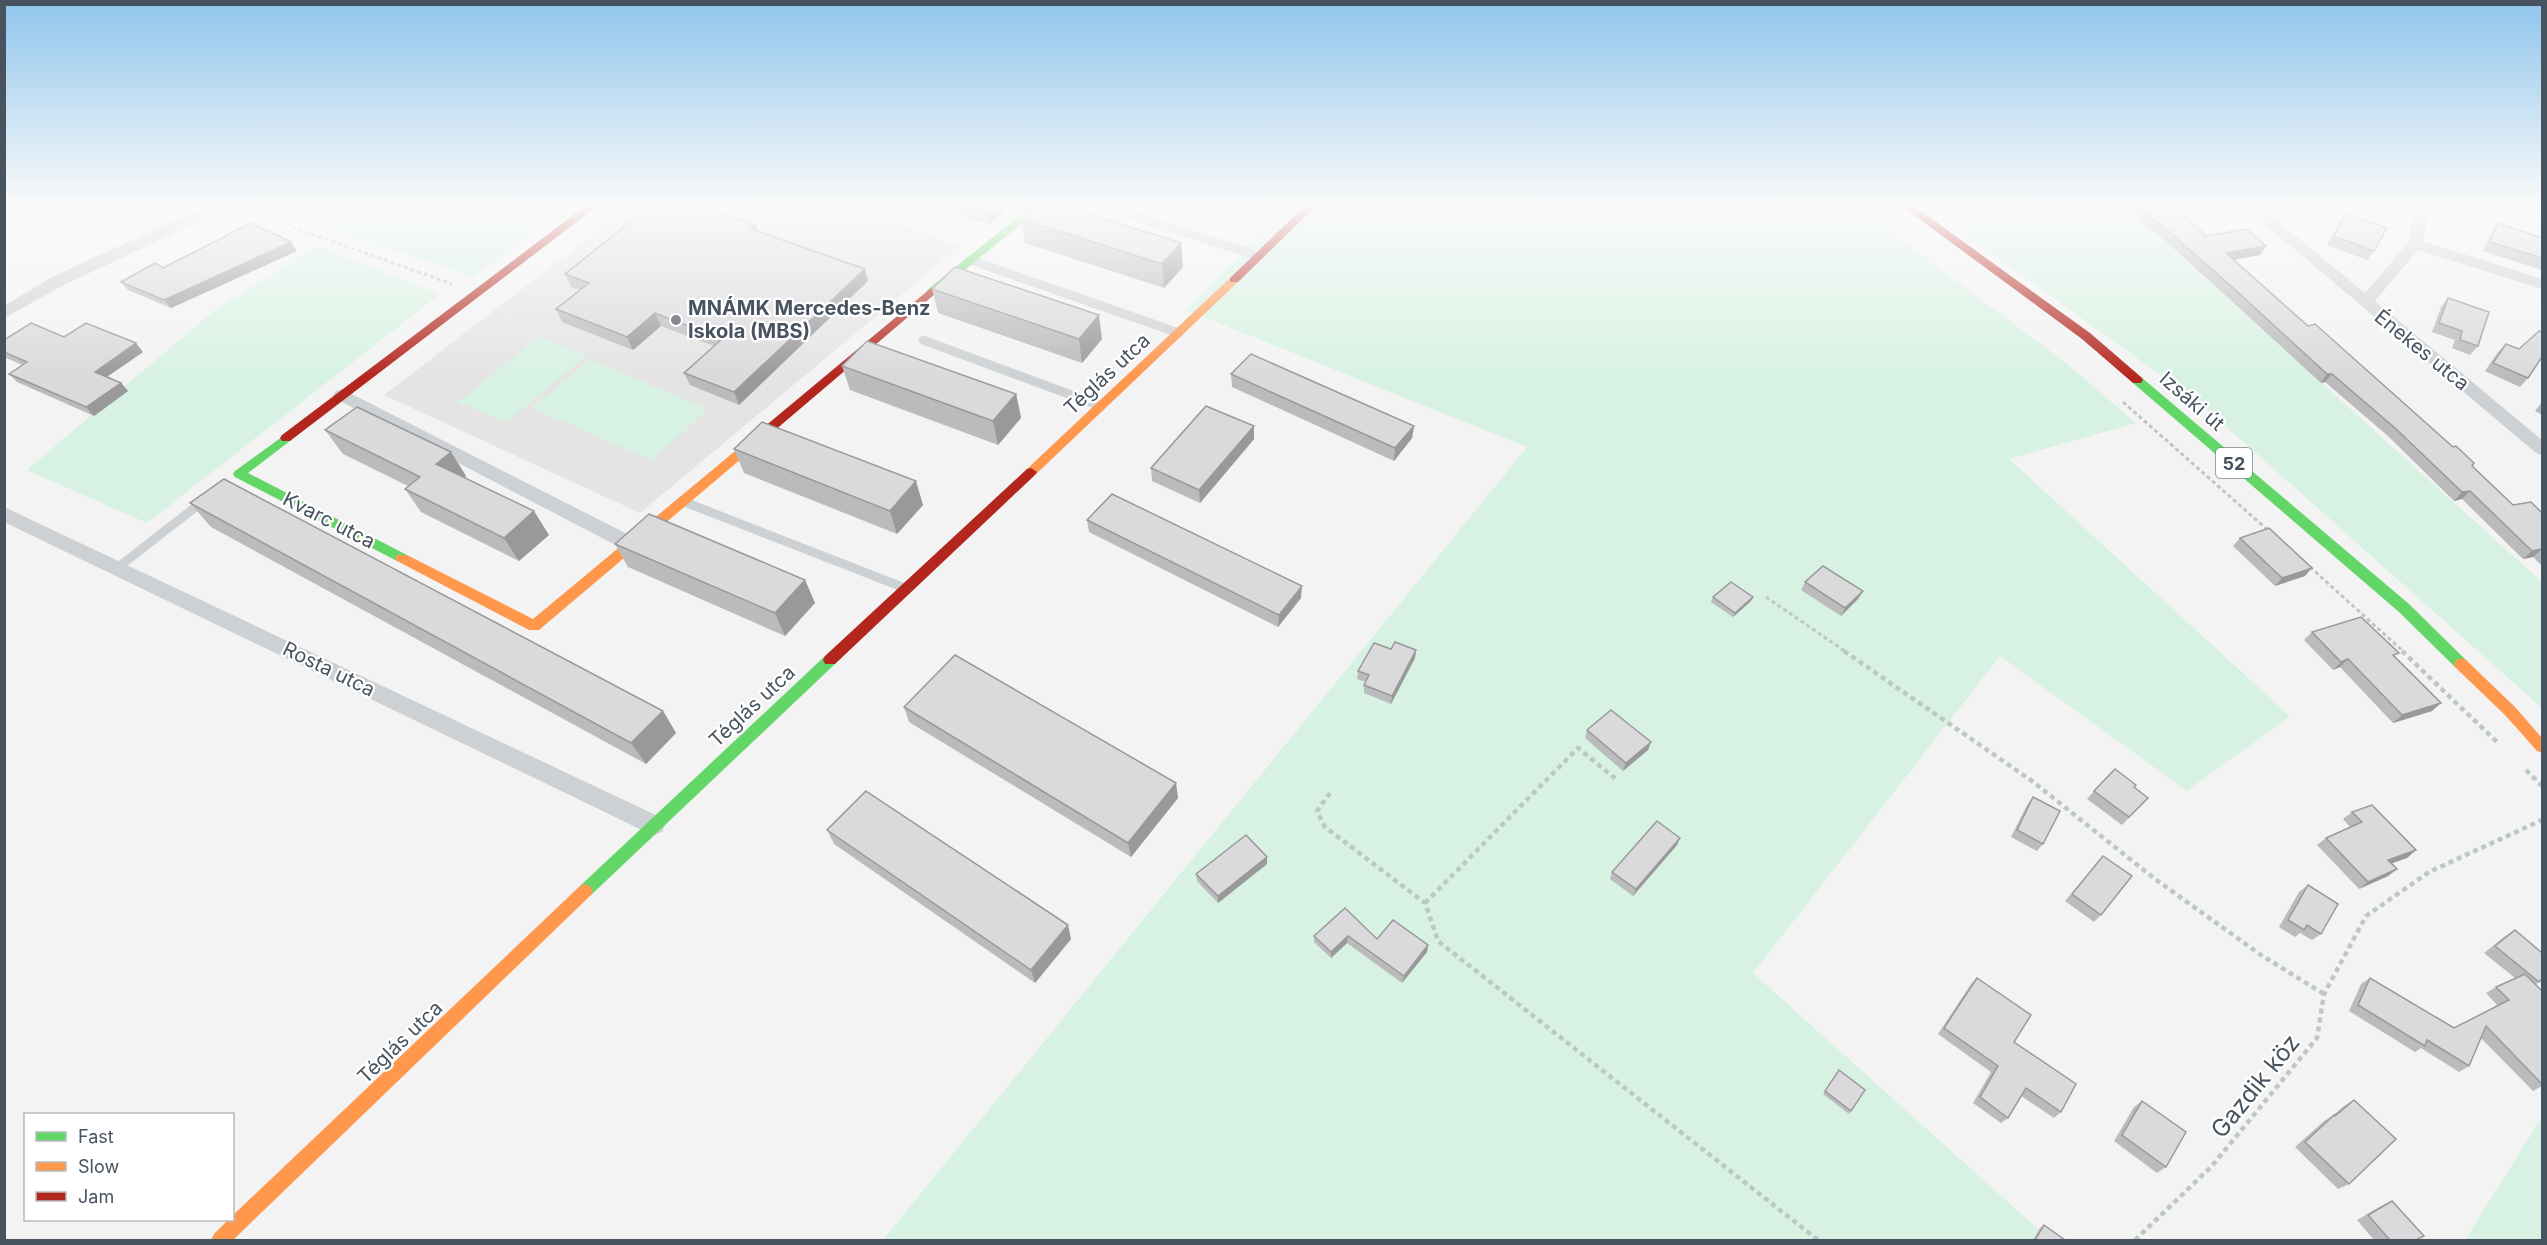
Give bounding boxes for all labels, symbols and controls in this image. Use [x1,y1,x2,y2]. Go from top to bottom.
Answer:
place label: MNÁMK Mercedes-Benz Iskola (MBS) [688,295,931,343]
street label: Énekes utca [2370,304,2475,395]
marker: MNÁMK Mercedes-Benz Iskola (MBS) [669,313,683,327]
street label: Téglás utca [1059,328,1155,420]
street label: Izsáki út [2155,366,2230,436]
road number: 52 [2216,448,2252,478]
street label: Kvarc utca [279,487,379,553]
street label: Rosta utca [279,636,379,702]
street label: Téglás utca [704,660,800,752]
street label: Téglás utca [353,996,447,1088]
street label: Gazdik köz [2205,1028,2305,1144]
legend [24,1113,234,1221]
text: Fast [78,1126,114,1147]
text: Slow [78,1156,119,1177]
text: Jam [78,1186,114,1207]

